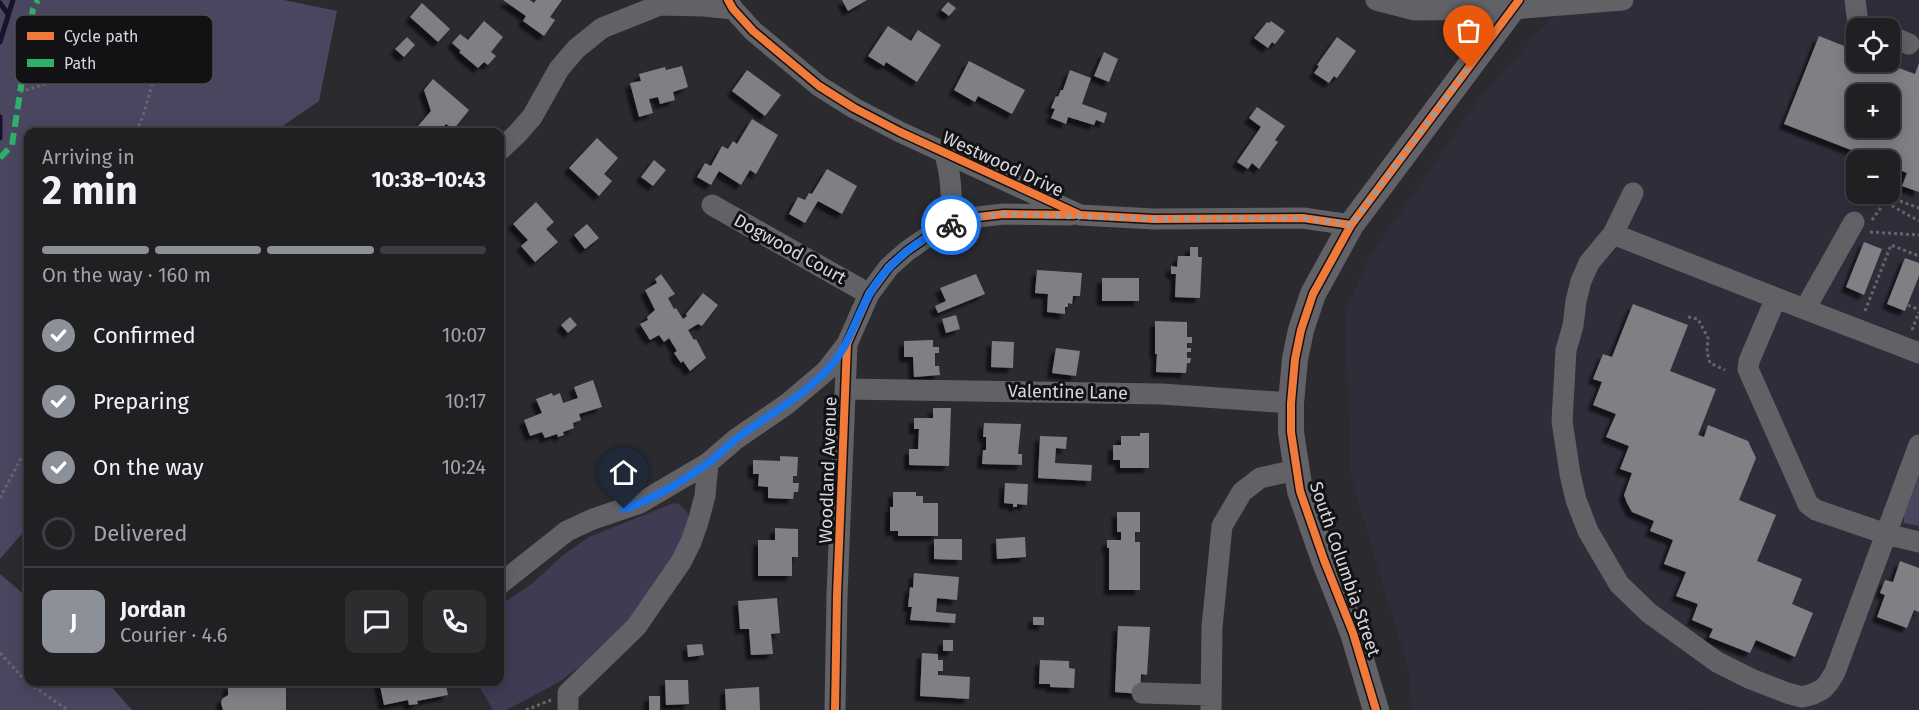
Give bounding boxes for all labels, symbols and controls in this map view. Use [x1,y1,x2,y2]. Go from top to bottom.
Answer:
pin [1443,5,1494,67]
icon: bag [1452,14,1485,47]
legend [15,15,213,84]
map controls [1846,18,1900,204]
button: locate [1846,18,1900,72]
text: Cycle path [64,27,138,46]
text: Path [64,54,96,73]
button: + [1846,84,1900,138]
street label: Westwood Drive [939,126,1067,202]
text: Arriving in [42,145,135,169]
button: − [1846,150,1900,204]
text: 10:38–10:43 [371,166,486,193]
text: 2 min [42,168,138,214]
courier [921,195,981,255]
street label: Dogwood Court [730,209,850,289]
icon: bike [935,209,968,242]
text: On the way · 160 m [42,263,211,287]
icon: check [42,319,75,352]
text: Confirmed [93,322,196,349]
text: 10:07 [442,323,486,347]
street label: Valentine Lane [1008,380,1128,404]
icon: check [42,385,75,418]
text: Preparing [93,388,189,415]
text: 10:17 [445,389,486,413]
street label: Woodland Avenue [814,396,842,544]
pin [598,447,649,509]
icon: check [42,451,75,484]
text: On the way [93,454,204,481]
text: 10:24 [441,455,486,479]
icon: home [607,456,640,489]
street label: South Columbia Street [1305,479,1385,660]
text: Delivered [93,520,188,547]
button: chat [345,590,408,653]
button: phone [423,590,486,653]
text: Jordan [120,596,186,623]
text: J [70,608,77,635]
text: Courier · 4.6 [120,623,227,647]

